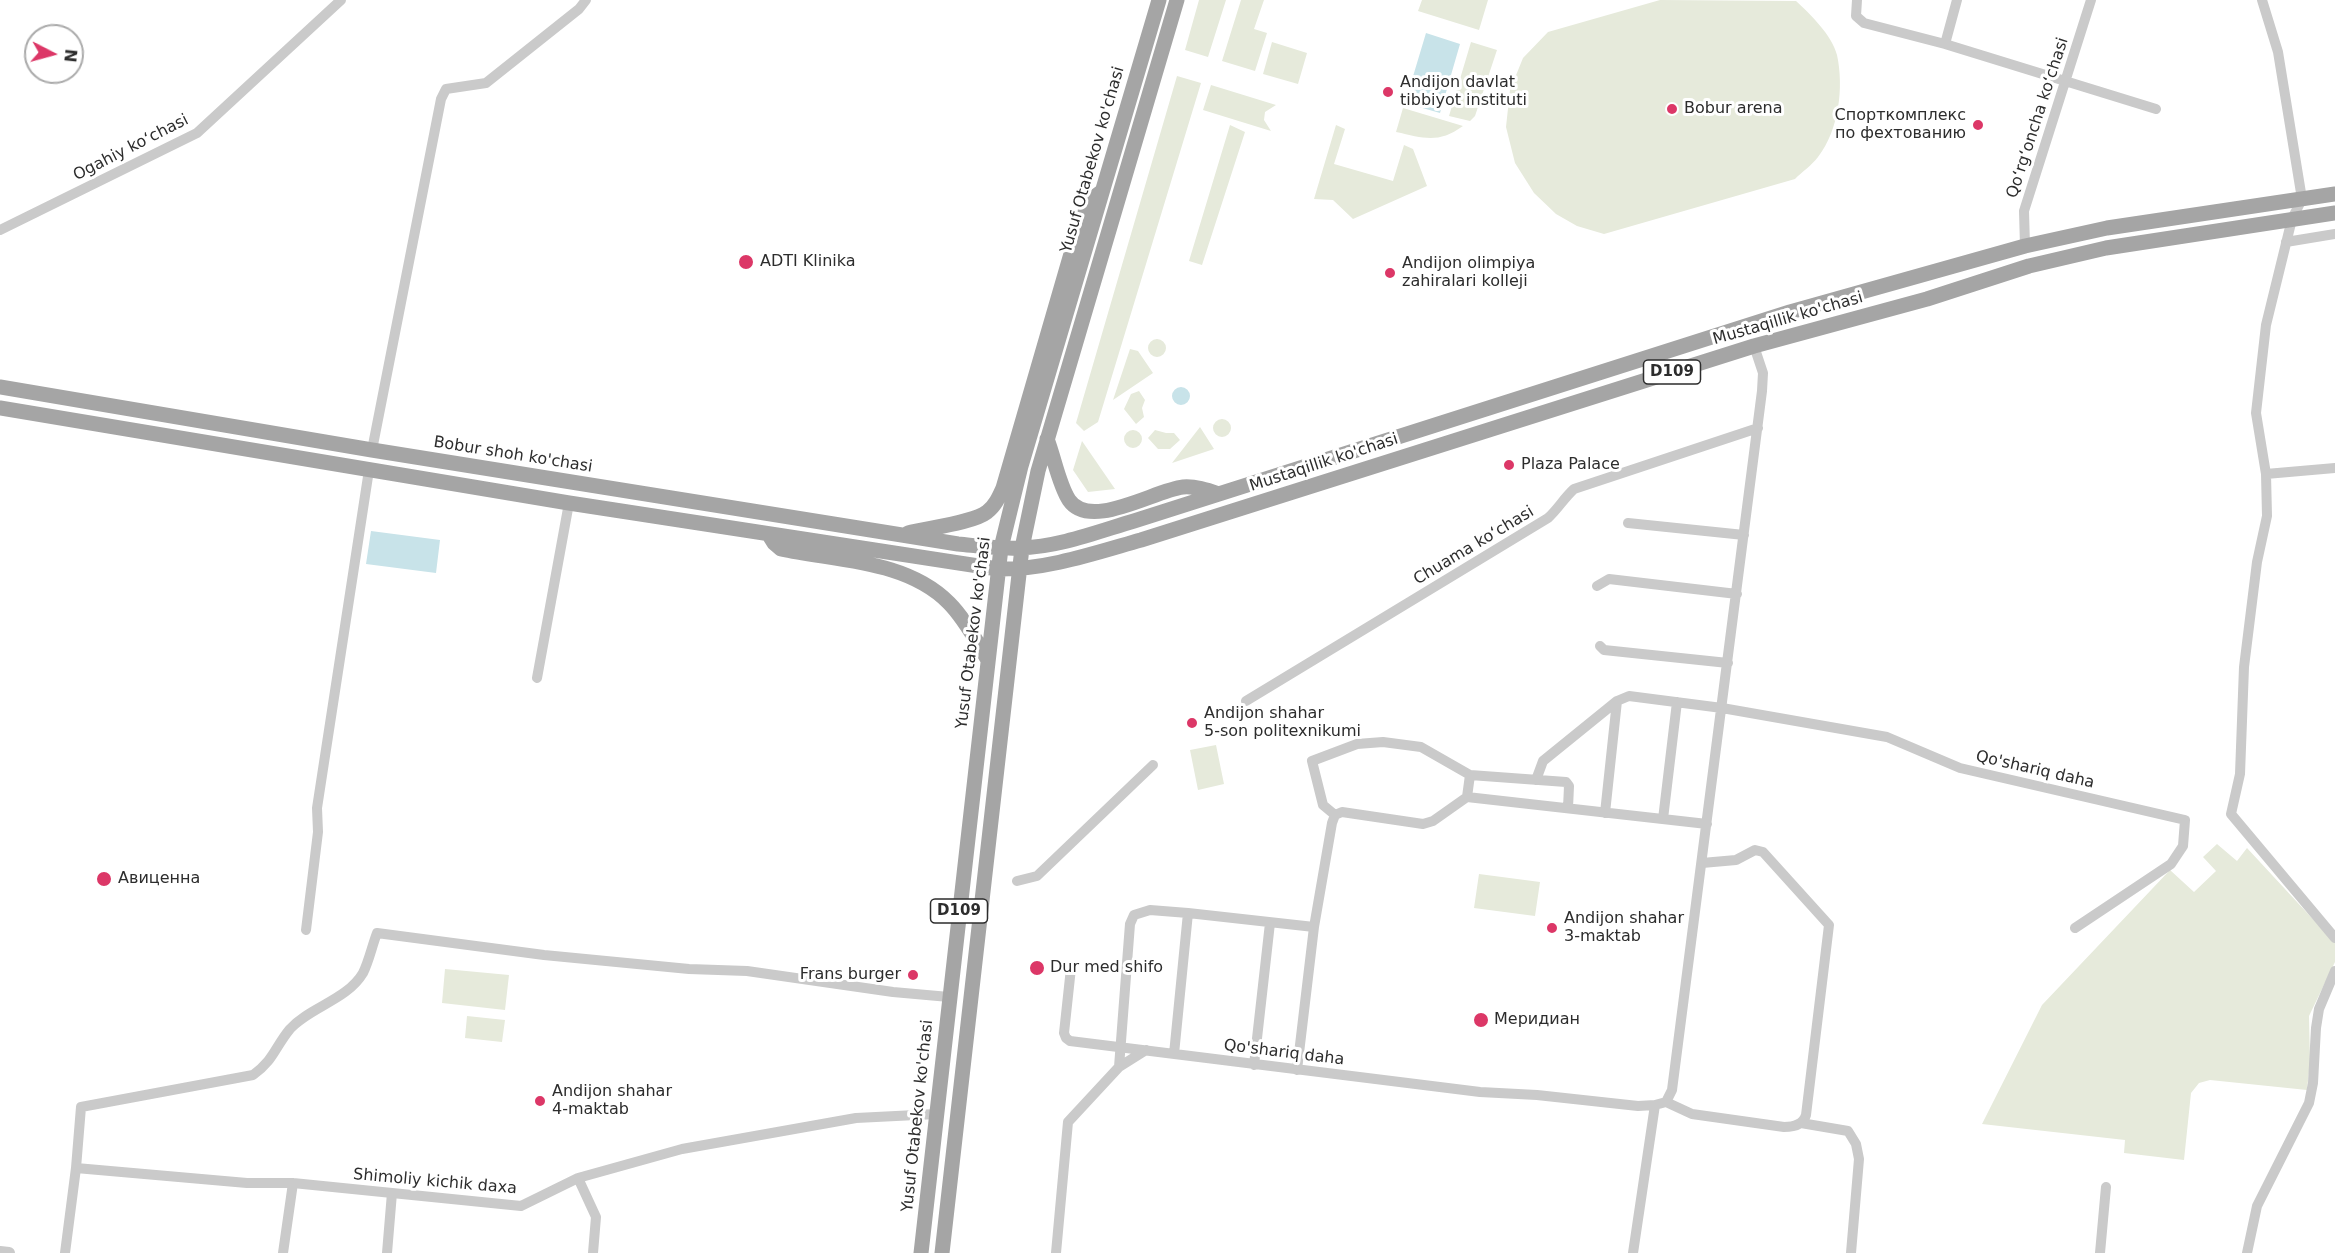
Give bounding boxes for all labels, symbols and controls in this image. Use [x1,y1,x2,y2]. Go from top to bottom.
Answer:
north arrow [24,24,84,84]
street label: Qoʻrgʻoncha koʻchasi [2003,35,2073,201]
text: N [60,48,81,63]
street label: Yusuf Otabekov ko'chasi [1057,64,1129,256]
place label: Andijon davlat tibbiyot instituti [1400,73,1527,111]
marker: Andijon davlat tibbiyot instituti [1381,85,1395,99]
place label: Bobur arena [1684,99,1783,119]
marker: Bobur arena [1665,102,1679,116]
place label: Спорткомплекс по фехтованию [1835,106,1966,144]
street label: Ogahiy koʻchasi [70,111,192,185]
marker: Спорткомплекс по фехтованию [1971,118,1985,132]
place label: ADTI Klinika [760,252,856,272]
marker: ADTI Klinika [737,253,755,271]
place label: Andijon olimpiya zahiralari kolleji [1402,254,1535,292]
marker: Andijon olimpiya zahiralari kolleji [1383,266,1397,280]
street label: Mustaqillik ko'chasi [1711,288,1865,350]
road number: D109 [1644,360,1700,384]
street label: Mustaqillik ko'chasi [1247,430,1401,496]
street label: Bobur shoh ko'chasi [432,433,594,477]
place label: Plaza Palace [1521,455,1620,475]
marker: Plaza Palace [1502,458,1516,472]
street label: Chuama koʻchasi [1410,503,1538,589]
street label: Yusuf Otabekov ko'chasi [953,536,995,730]
place label: Andijon shahar 5-son politexnikumi [1204,704,1361,742]
marker: Andijon shahar 5-son politexnikumi [1185,716,1199,730]
street label: Qo'shariq daha [1974,747,2096,793]
place label: Авиценна [118,869,200,889]
marker: Авиценна [95,870,113,888]
road number: D109 [930,899,988,923]
place label: Andijon shahar 3-maktab [1564,909,1684,947]
marker: Andijon shahar 3-maktab [1545,921,1559,935]
place label: Dur med shifo [1050,958,1163,978]
marker: Dur med shifo [1028,959,1046,977]
place label: Frans burger [800,965,901,985]
marker: Frans burger [906,968,920,982]
place label: Меридиан [1494,1010,1580,1030]
marker: Меридиан [1472,1011,1490,1029]
street label: Yusuf Otabekov ko'chasi [898,1019,938,1213]
street label: Qo'shariq daha [1223,1036,1345,1070]
place label: Andijon shahar 4-maktab [552,1082,672,1120]
marker: Andijon shahar 4-maktab [533,1094,547,1108]
street label: Shimoliy kichik daxa [352,1165,518,1199]

